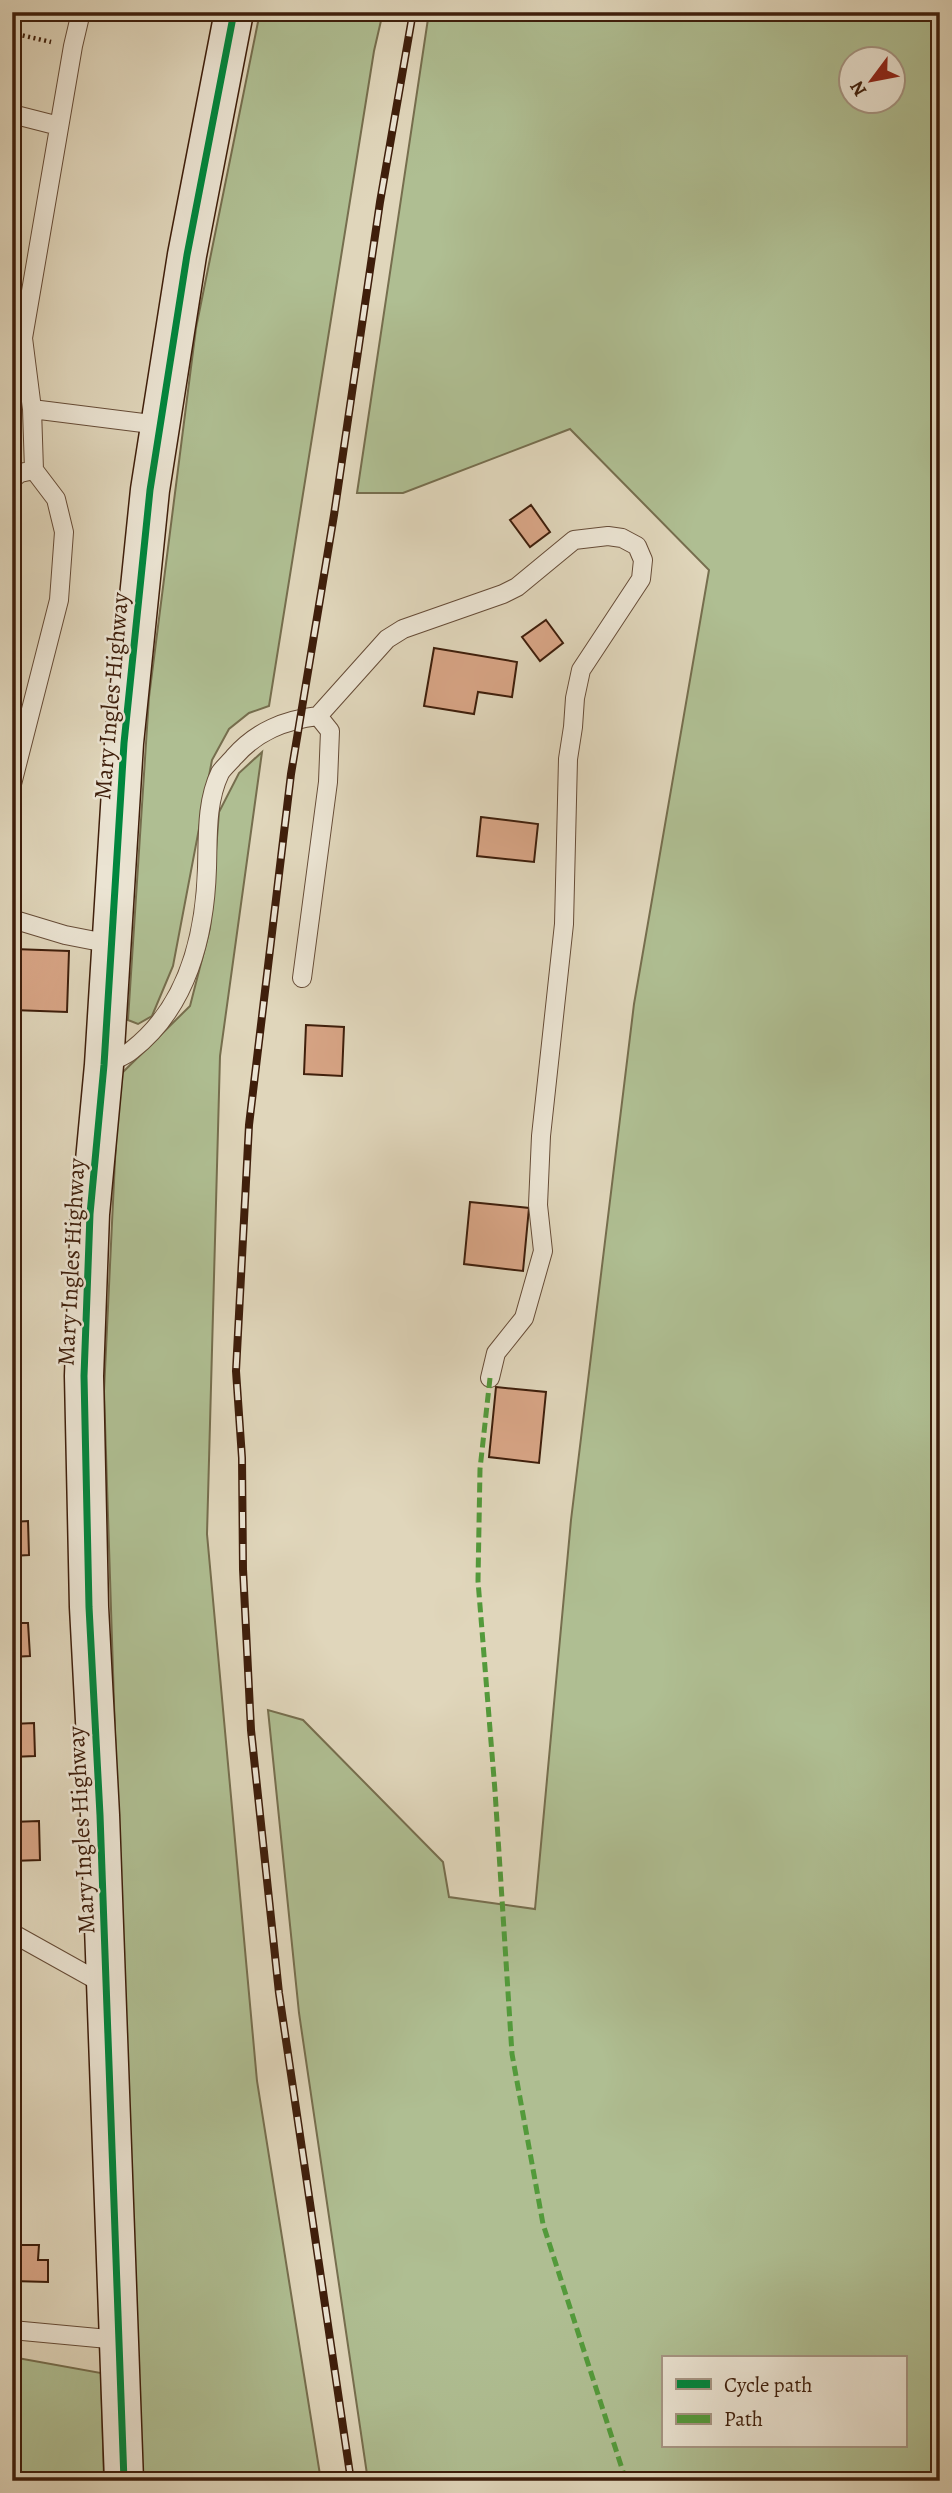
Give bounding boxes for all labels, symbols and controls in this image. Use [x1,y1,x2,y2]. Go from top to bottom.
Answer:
north arrow [836,46,906,116]
text: N [844,76,873,101]
street label: Mary Ingles Highway [86,591,136,801]
street label: Mary Ingles Highway [50,1157,92,1367]
street label: Mary Ingles Highway [60,1725,102,1935]
legend [662,2356,906,2448]
text: Cycle path [724,2371,813,2399]
text: Path [724,2405,763,2433]

